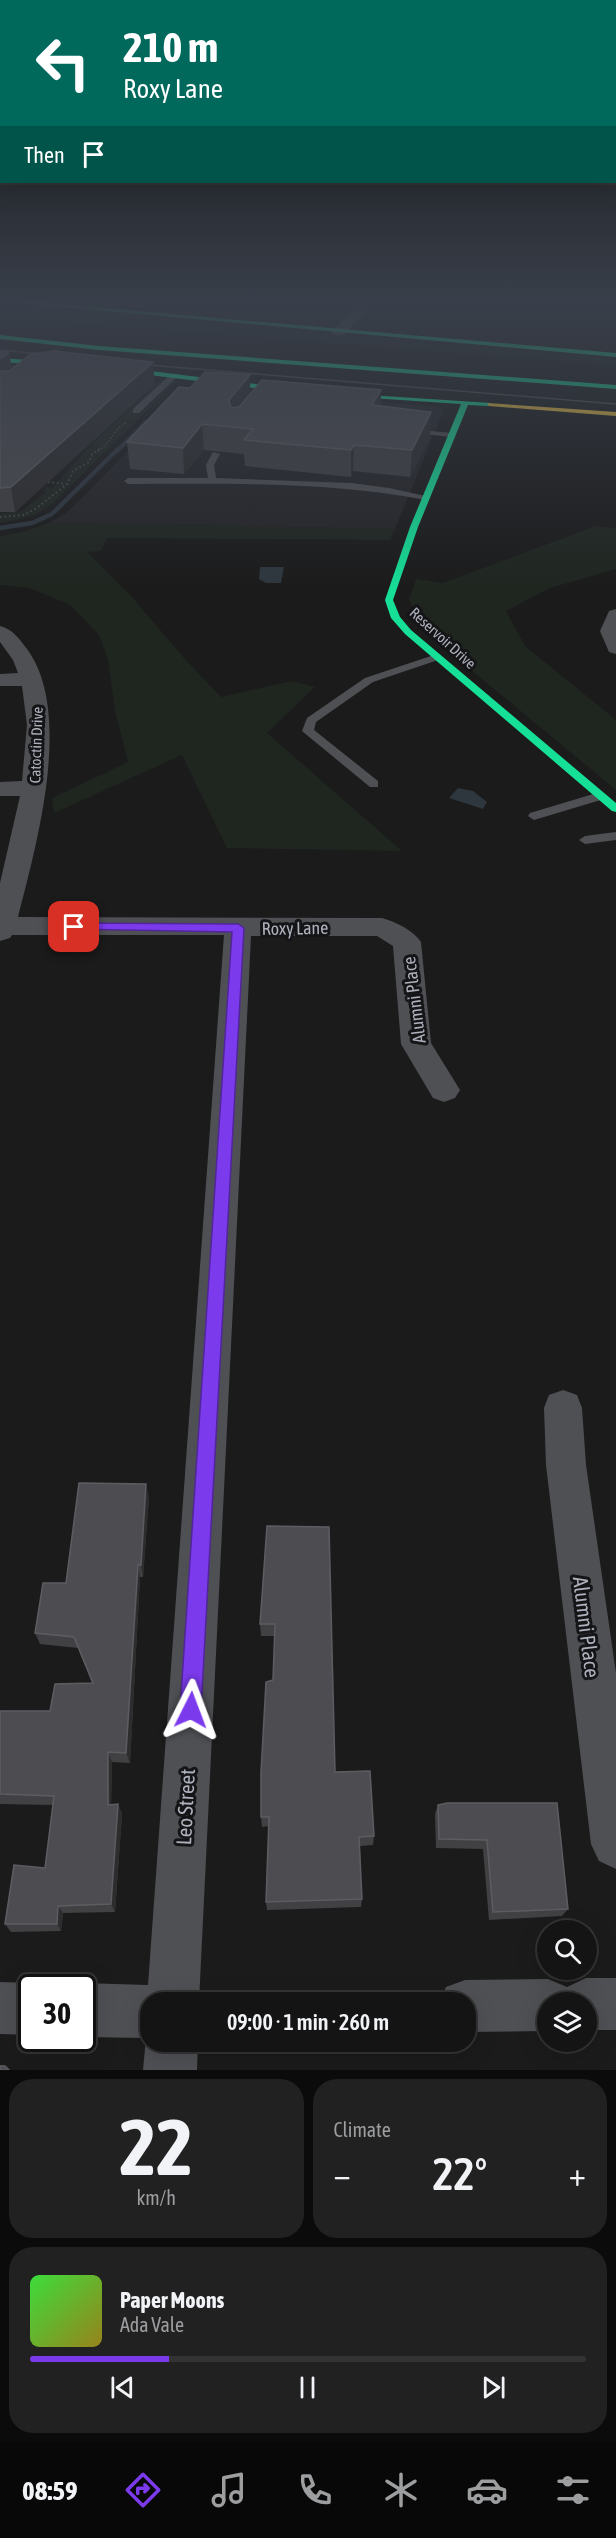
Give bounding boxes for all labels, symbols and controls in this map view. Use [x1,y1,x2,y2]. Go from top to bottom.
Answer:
text: 210 m [123,23,218,71]
icon: left [24,24,102,102]
text: Roxy Lane [123,73,223,104]
icon: arrive [77,138,110,171]
text: Then [24,142,65,168]
street label: Reservoir Drive [406,604,480,672]
street label: Catoctin Drive [26,706,46,784]
pin [48,901,99,952]
icon: arrive [57,910,90,943]
street label: Roxy Lane [261,917,329,939]
street label: Alumni Place [398,955,430,1045]
street label: Alumni Place [569,1575,605,1679]
position arrow [159,1678,223,1742]
street label: Leo Street [171,1768,199,1846]
map controls [537,1920,597,2052]
button: search [537,1920,597,1980]
speed limit sign: 30 [18,1974,96,2052]
button: layers [537,1992,597,2052]
text: 09:00 · 1 min · 260 m [227,2009,389,2035]
text: 22 [120,2102,193,2192]
text: Climate [334,2118,391,2141]
text: 22° [432,2148,487,2200]
text: − [334,2155,351,2193]
text: + [569,2155,586,2193]
text: km/h [136,2186,176,2209]
text: Paper Moons [120,2287,224,2313]
text: Ada Vale [120,2313,184,2336]
icon: previous [106,2371,139,2404]
icon: pause [291,2371,324,2404]
icon: next [477,2371,510,2404]
icon: directions [122,2469,164,2511]
icon: music [208,2469,250,2511]
icon: phone [294,2469,336,2511]
icon: climate [380,2469,422,2511]
icon: car [466,2469,508,2511]
icon: filters [552,2469,594,2511]
text: 08:59 [22,2475,78,2506]

